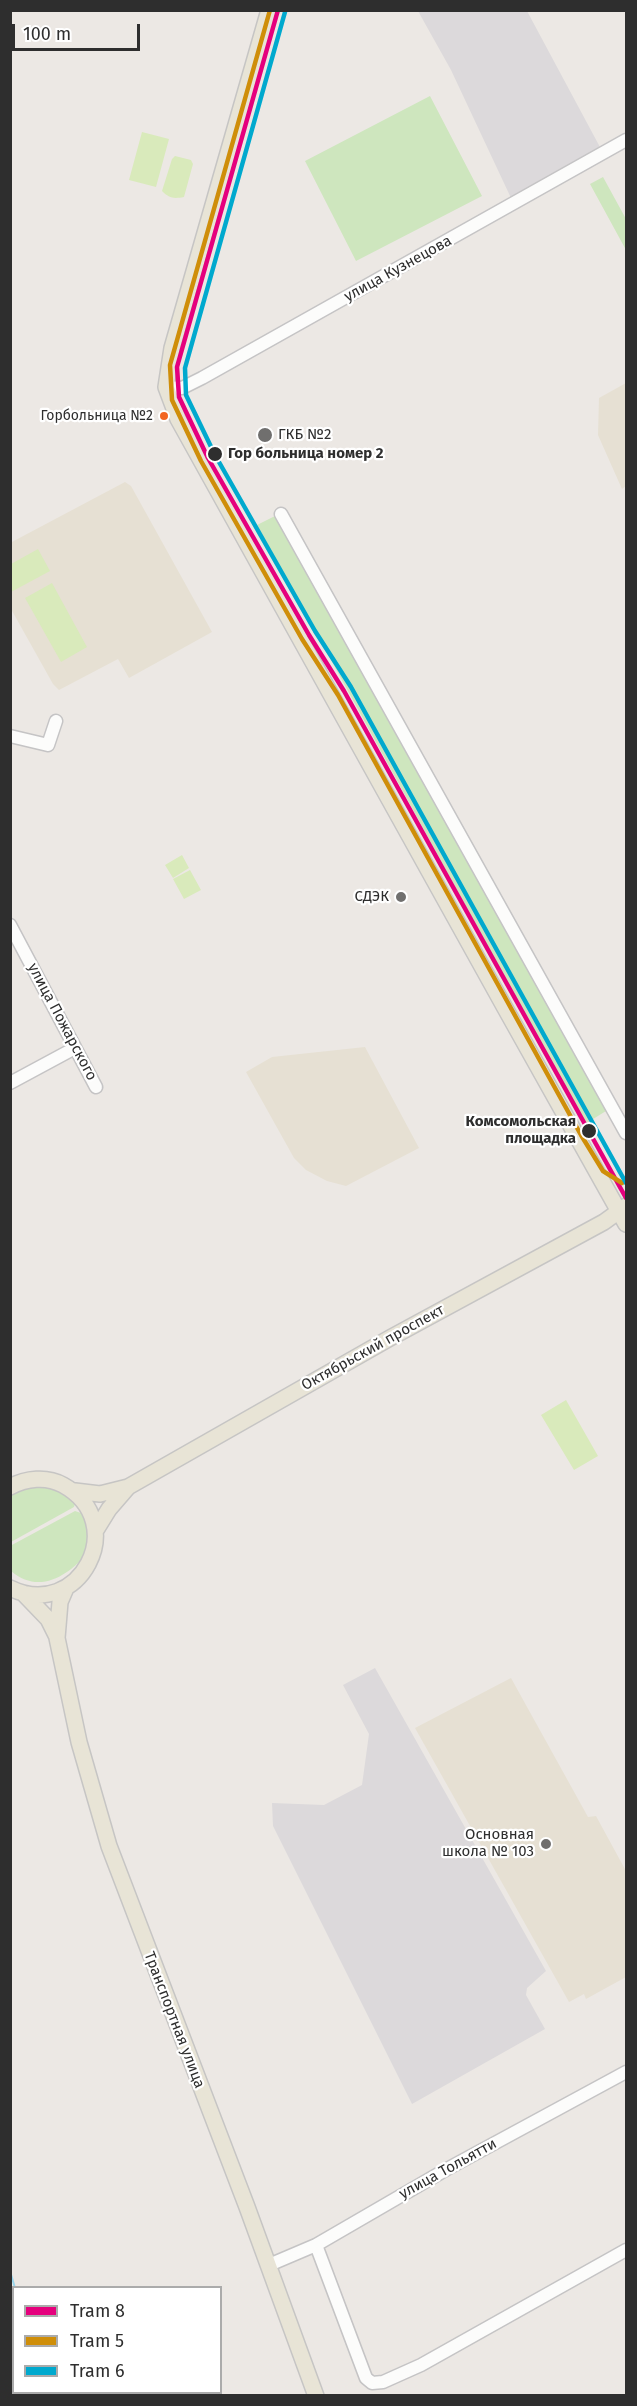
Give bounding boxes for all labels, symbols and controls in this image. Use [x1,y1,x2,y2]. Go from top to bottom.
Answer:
scale bar [15,12,142,50]
text: 100 m [23,23,71,45]
street label: улица Кузнецова [341,232,455,306]
place label: Горбольница №2 [41,408,153,424]
marker: Горбольница №2 [158,410,170,422]
marker: ГКБ №2 [256,426,274,444]
place label: ГКБ №2 [278,426,331,444]
marker: Гор больница номер 2 [206,445,224,463]
place label: Гор больница номер 2 [228,445,384,463]
place label: СДЭК [355,888,389,906]
marker: СДЭК [394,890,408,904]
street label: улица Пожарского [23,960,101,1084]
place label: Комсомольская площадка [466,1113,576,1148]
marker: Комсомольская площадка [580,1122,598,1140]
street label: Октябрьский проспект [298,1301,448,1395]
place label: Основная школа № 103 [442,1826,534,1861]
marker: Основная школа № 103 [539,1837,553,1851]
street label: Транспортная улица [140,1949,208,2091]
street label: улица Тольятти [396,2135,500,2203]
legend [12,2286,222,2394]
text: Tram 8 [70,2300,125,2322]
text: Tram 5 [70,2330,124,2352]
text: Tram 6 [70,2360,125,2382]

